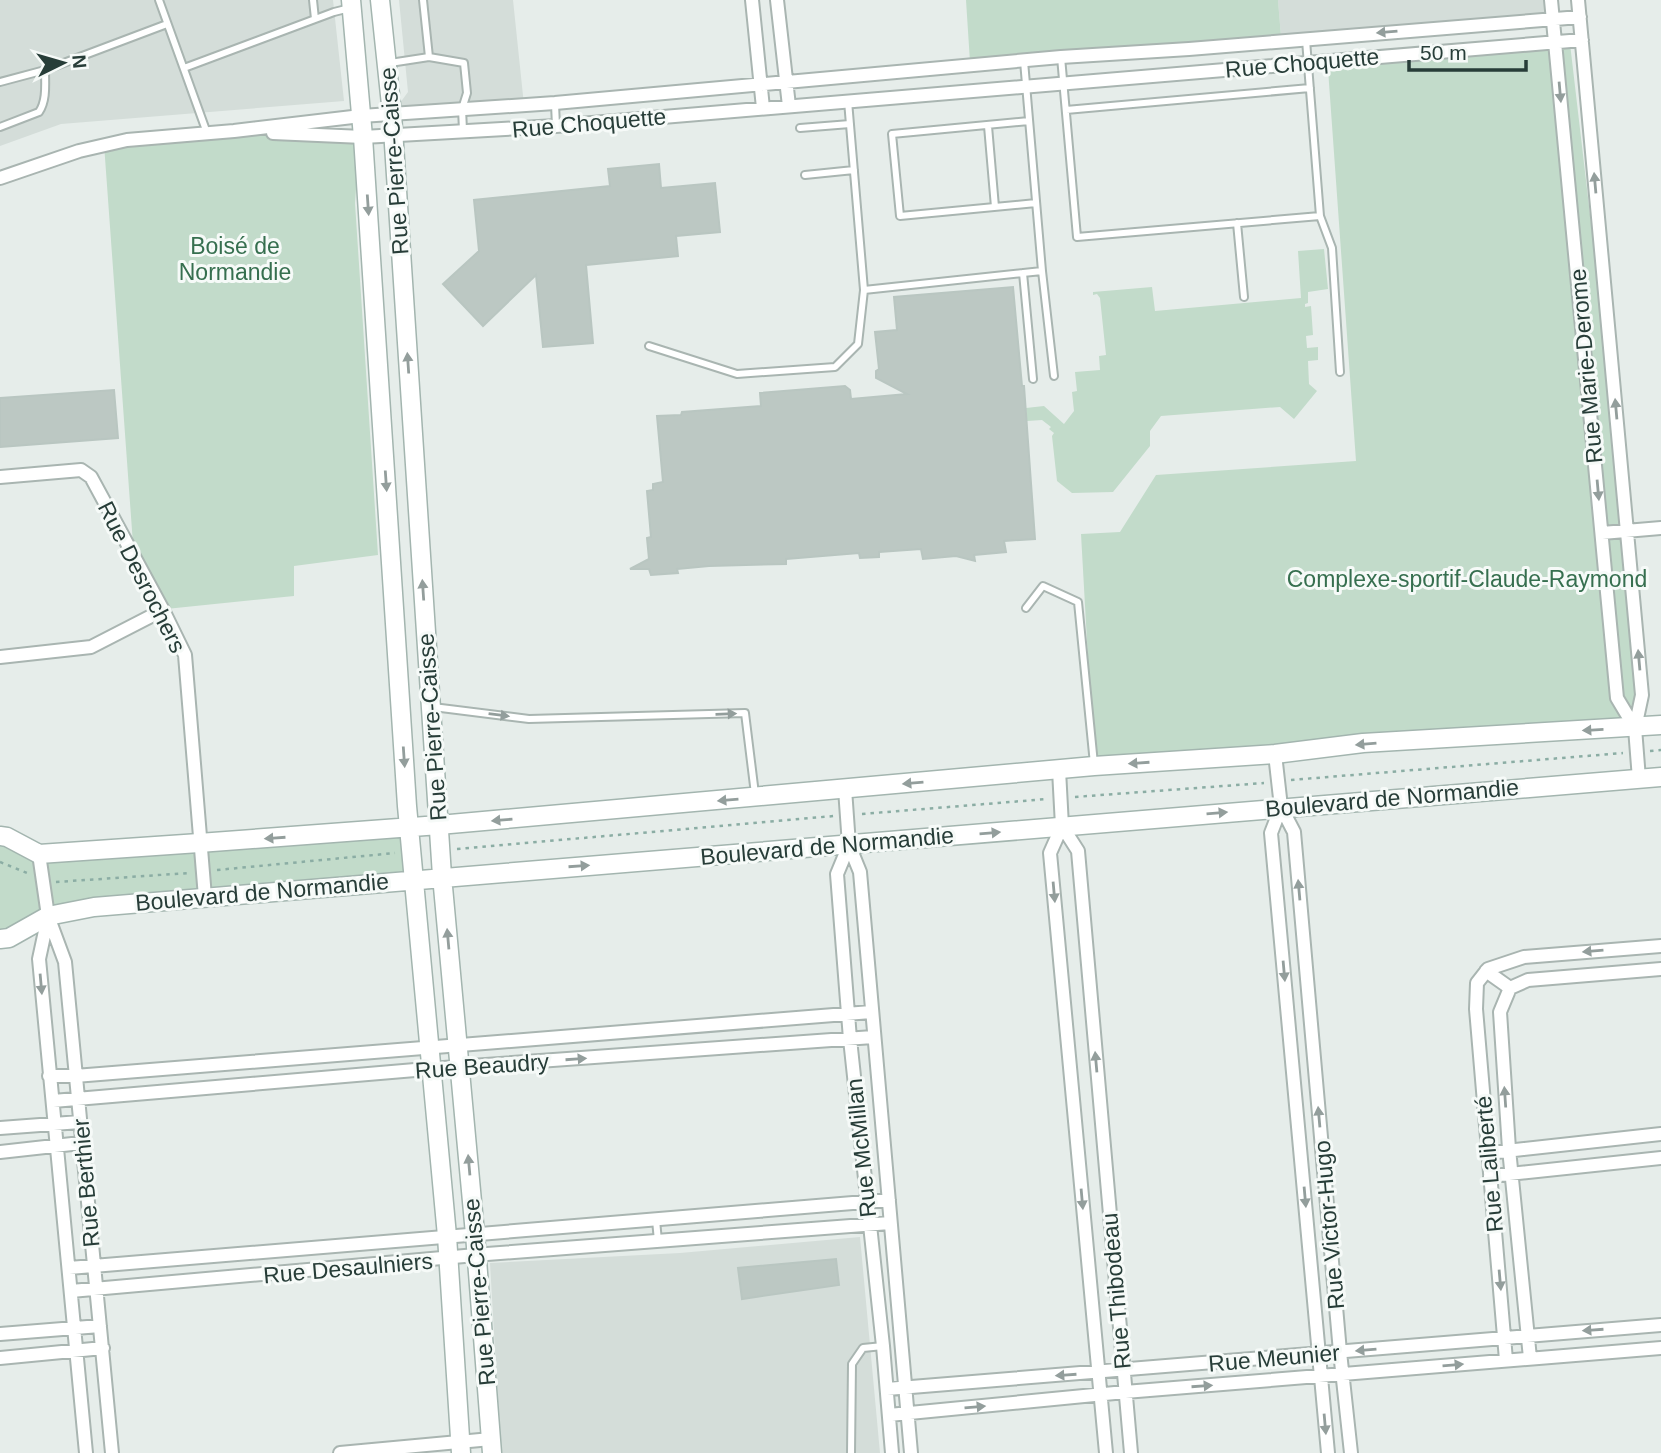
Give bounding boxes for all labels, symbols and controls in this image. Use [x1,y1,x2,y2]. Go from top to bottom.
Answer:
one-way arrow [1376,27,1398,38]
north arrow [28,28,98,98]
scale bar [1409,28,1526,72]
text: 50 m [1420,41,1467,64]
street label: Rue Choquette [1224,43,1380,83]
text: N [68,54,90,69]
street label: Rue Pierre-Caisse [374,66,414,256]
one-way arrow [1555,82,1566,104]
street label: Rue Choquette [511,103,667,143]
one-way arrow [1589,172,1600,194]
one-way arrow [362,194,373,216]
park label: Boisé de Normandie [179,233,291,285]
street label: Rue Marie-Derome [1565,267,1607,465]
one-way arrow [402,351,413,373]
one-way arrow [1610,398,1621,420]
one-way arrow [381,470,392,492]
one-way arrow [1592,479,1603,501]
street label: Rue Desrochers [93,497,191,657]
park label: Complexe-sportif-Claude-Raymond [1287,566,1647,592]
one-way arrow [418,578,429,600]
street label: Rue Pierre-Caisse [412,632,452,822]
one-way arrow [1633,649,1644,671]
one-way arrow [715,708,737,719]
one-way arrow [488,710,510,721]
one-way arrow [1582,725,1604,736]
one-way arrow [1355,739,1377,750]
one-way arrow [399,746,410,768]
one-way arrow [1128,758,1150,769]
street label: Boulevard de Normandie [1264,774,1520,822]
one-way arrow [901,778,923,789]
one-way arrow [717,794,739,805]
one-way arrow [1206,807,1228,818]
one-way arrow [491,815,513,826]
street label: Boulevard de Normandie [699,822,955,870]
one-way arrow [979,827,1001,838]
one-way arrow [264,832,286,843]
one-way arrow [568,860,590,871]
street label: Boulevard de Normandie [134,868,390,916]
one-way arrow [1293,879,1304,901]
one-way arrow [1049,881,1060,903]
one-way arrow [442,927,453,949]
one-way arrow [1582,946,1604,957]
one-way arrow [1278,960,1289,982]
one-way arrow [36,973,47,995]
street label: Rue Beaudry [414,1048,550,1084]
one-way arrow [1090,1051,1101,1073]
one-way arrow [565,1053,587,1064]
street label: Rue McMillan [841,1077,881,1219]
one-way arrow [1500,1085,1511,1107]
street label: Rue Laliberté [1470,1095,1508,1233]
one-way arrow [1313,1106,1324,1128]
street label: Rue Berthier [67,1117,105,1248]
street label: Rue Victor-Hugo [1309,1139,1349,1311]
one-way arrow [463,1154,474,1176]
one-way arrow [1300,1187,1311,1209]
one-way arrow [1077,1188,1088,1210]
street label: Rue Pierre-Caisse [458,1197,500,1387]
street label: Rue Thibodeau [1096,1212,1136,1370]
street label: Rue Desaulniers [262,1248,434,1288]
one-way arrow [1494,1270,1505,1292]
one-way arrow [1582,1325,1604,1336]
street label: Rue Meunier [1207,1339,1341,1377]
one-way arrow [1355,1345,1377,1356]
one-way arrow [1442,1359,1464,1370]
one-way arrow [1055,1370,1077,1381]
one-way arrow [1191,1380,1213,1391]
one-way arrow [965,1401,987,1412]
one-way arrow [1320,1413,1331,1435]

